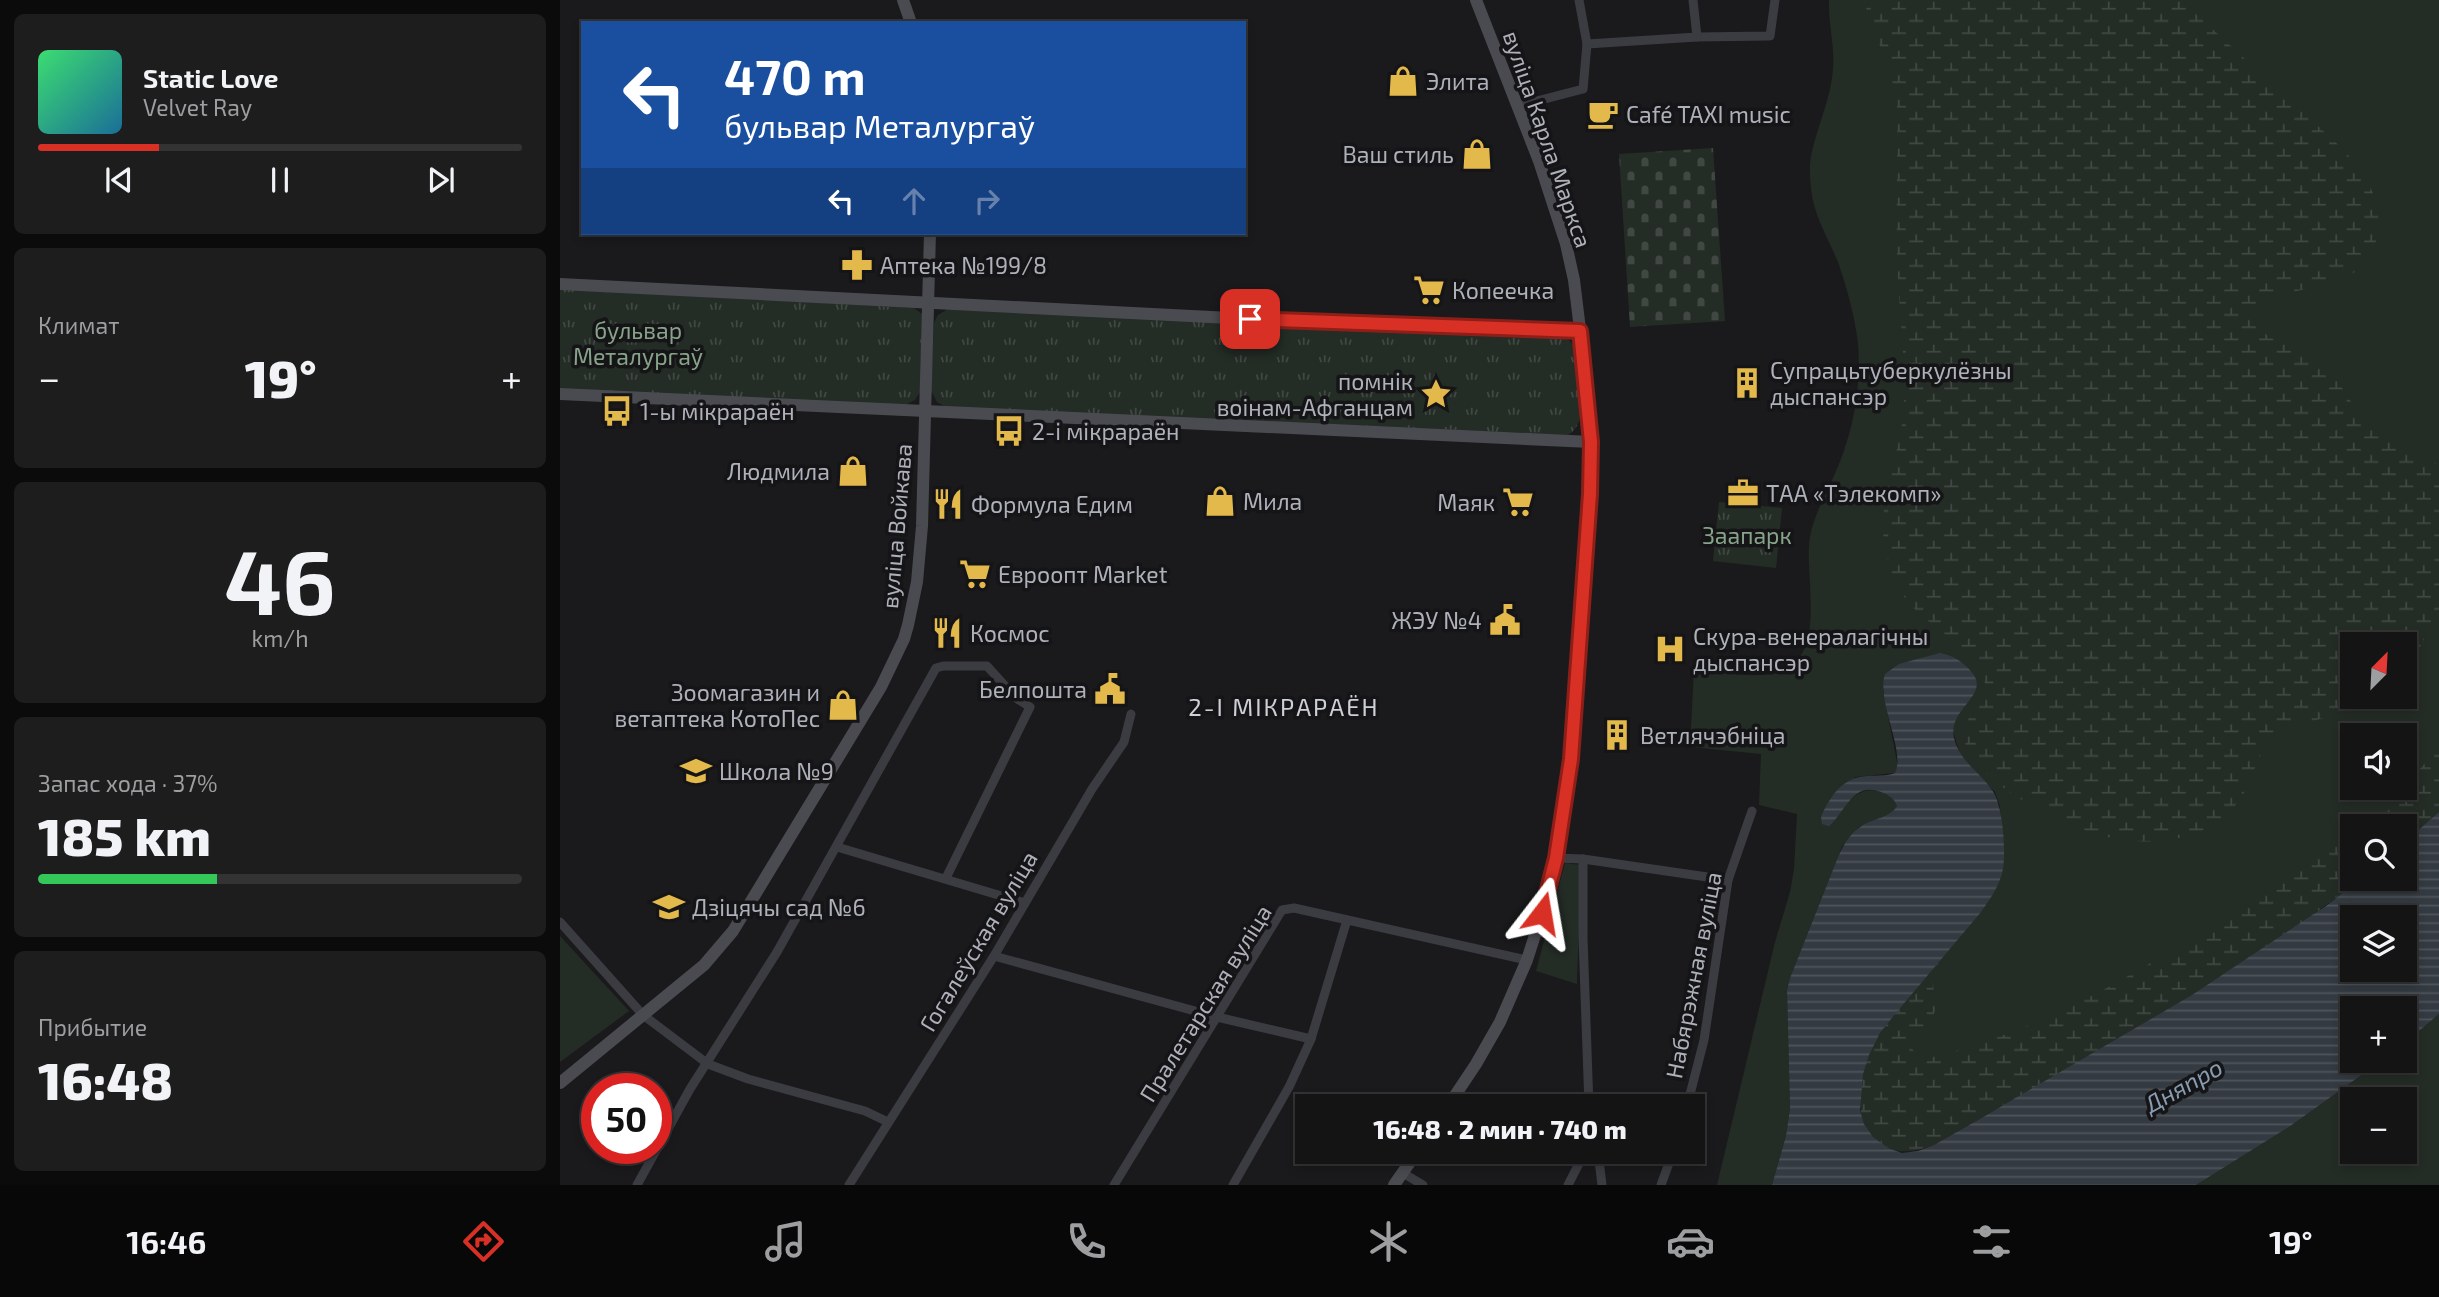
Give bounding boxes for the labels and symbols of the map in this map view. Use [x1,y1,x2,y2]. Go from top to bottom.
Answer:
street label: вуліца Карла Маркса [1497,27,1598,251]
shop icon: Элита [1386,64,1420,98]
place label: Элита [1426,67,1489,95]
cafe icon: Café TAXI music [1586,97,1620,131]
place label: Café TAXI music [1626,100,1791,128]
shop icon: Ваш стиль [1460,137,1494,171]
place label: Ваш стиль [1342,140,1454,168]
pharmacy icon: Аптека №199/8 [840,248,874,282]
place label: Аптека №199/8 [880,251,1047,279]
supermarket icon: Копеечка [1412,273,1446,307]
place label: Копеечка [1452,276,1554,304]
pin [1220,289,1280,349]
park label: бульвар Металургаў [573,316,703,371]
place label: Супрацьтуберкулёзны дыспансэр [1770,356,2012,410]
building icon: Супрацьтуберкулёзны дыспансэр [1730,366,1764,400]
place label: помнік воінам-Афганцам [1217,367,1413,421]
place icon: помнік воінам-Афганцам [1419,377,1453,411]
bus stop icon: 1-ы мікрараён [600,394,634,428]
place label: 1-ы мікрараён [640,397,795,425]
bus stop icon: 2-і мікрараён [992,414,1026,448]
place label: 2-і мікрараён [1032,417,1179,445]
street label: вуліца Войкава [875,442,918,610]
shop icon: Людмила [836,454,870,488]
place label: Людмила [727,457,830,485]
office icon: ТАА «Тэлекомп» [1726,476,1760,510]
place label: ТАА «Тэлекомп» [1766,479,1941,507]
shop icon: Мила [1203,484,1237,518]
supermarket icon: Маяк [1501,485,1535,519]
restaurant icon: Формула Едим [931,487,965,521]
place label: Мила [1243,487,1302,515]
place label: Маяк [1437,488,1495,516]
place label: Формула Едим [971,490,1133,519]
park label: Заапарк [1702,521,1792,549]
supermarket icon: Евроопт Market [958,557,992,591]
place label: Евроопт Market [998,560,1168,588]
public building icon: ЖЭУ №4 [1488,603,1522,637]
place label: ЖЭУ №4 [1391,606,1482,634]
restaurant icon: Космос [930,616,964,650]
place label: Космос [970,619,1050,647]
place label: Скура-венералагічны дыспансэр [1693,622,1928,676]
hospital icon: Скура-венералагічны дыспансэр [1653,632,1687,666]
north arrow [2340,632,2417,709]
public building icon: Белпошта [1093,672,1127,706]
place label: Белпошта [979,675,1087,703]
place label: Зоомагазин и ветаптека КотоПес [615,678,820,732]
shop icon: Зоомагазин и ветаптека КотоПес [826,688,860,722]
district label: 2-І МІКРАРАЁН [1188,692,1380,721]
building icon: Ветлячэбніца [1600,718,1634,752]
place label: Ветлячэбніца [1640,721,1786,749]
school or university icon: Школа №9 [679,754,713,788]
place label: Школа №9 [719,757,834,785]
street label: Гогалеўская вуліца [913,846,1044,1037]
street label: Набярэжная вуліца [1659,869,1728,1081]
position arrow [1505,876,1579,950]
school or university icon: Дзіцячы сад №6 [652,890,686,924]
place label: Дзіцячы сад №6 [692,893,866,921]
street label: Пралетарская вуліца [1133,899,1278,1107]
water label: Дняпро [2138,1052,2227,1119]
speed limit sign: 50 [581,1073,672,1164]

